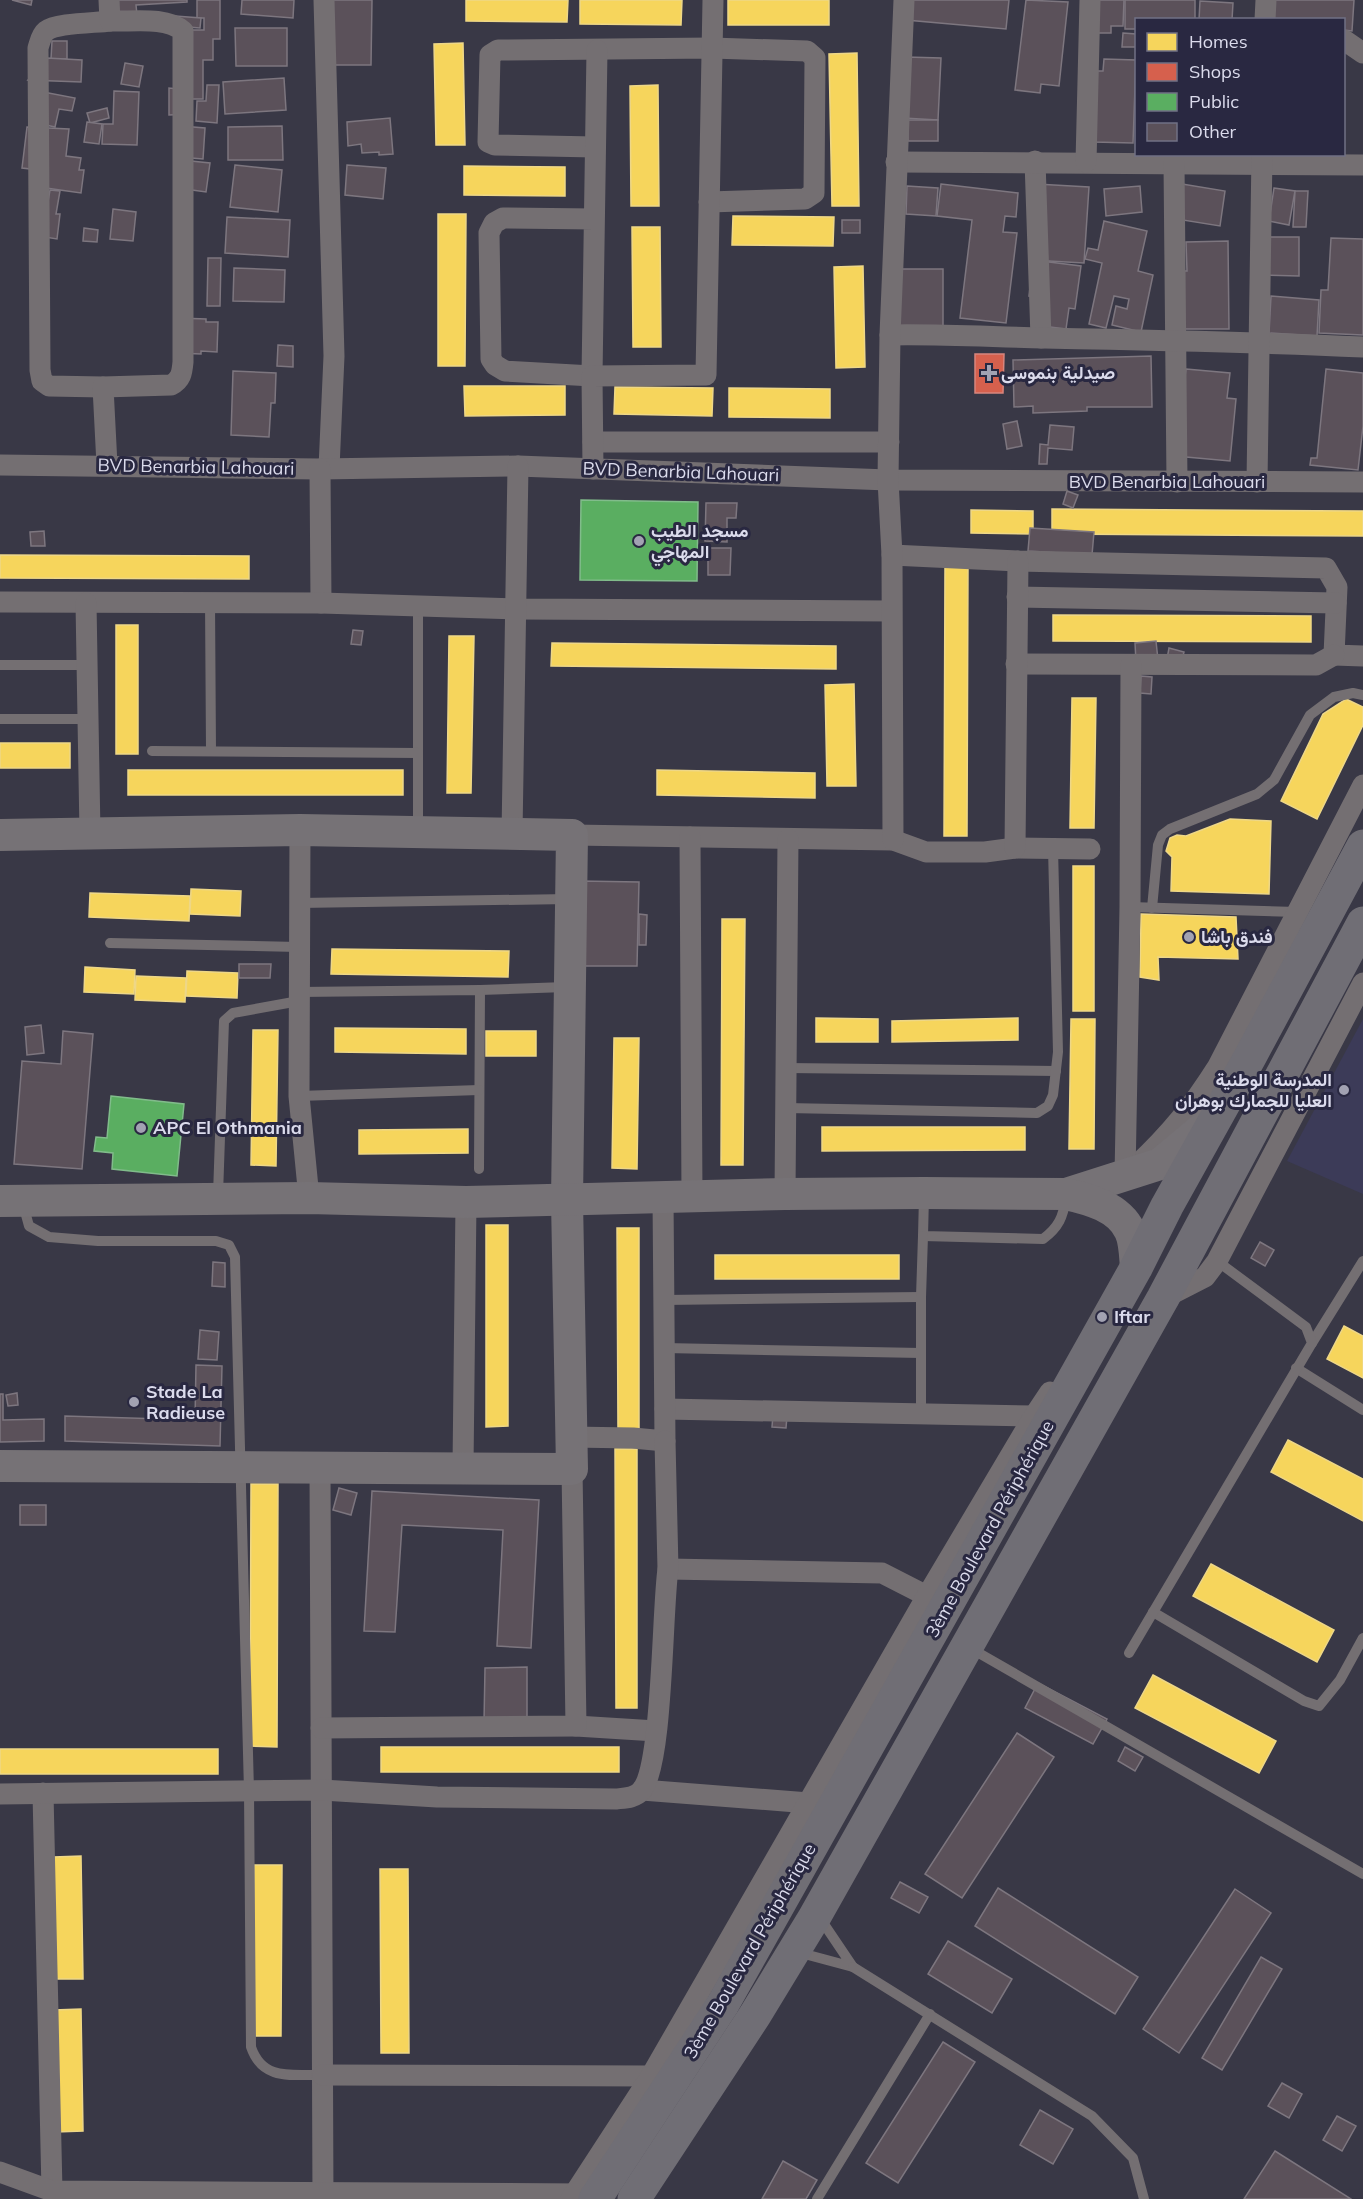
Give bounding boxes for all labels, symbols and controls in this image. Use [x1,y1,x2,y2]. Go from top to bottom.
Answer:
legend [1135,18,1345,156]
text: Homes [1189,30,1248,53]
text: Shops [1189,60,1241,83]
text: Public [1189,90,1239,113]
text: Other [1189,120,1237,143]
place label: صيدلية بنموسى [1001,361,1115,384]
marker: صيدلية بنموسى [982,366,996,380]
street label: BVD Benarbia Lahouari [97,453,295,480]
street label: BVD Benarbia Lahouari [582,457,780,486]
street label: BVD Benarbia Lahouari [1069,470,1265,493]
place label: مسجد الطيب المهاجي [651,519,749,567]
marker: مسجد الطيب المهاجي [632,534,646,548]
place label: فندق باشا [1201,925,1273,948]
marker: فندق باشا [1182,930,1196,944]
place label: المدرسة الوطنية العليا للجمارك بوهران [1175,1068,1332,1112]
marker: المدرسة الوطنية العليا للجمارك بوهران [1337,1083,1351,1097]
place label: APC El Othmania [153,1116,302,1139]
marker: APC El Othmania [134,1121,148,1135]
place label: Iftar [1114,1305,1151,1328]
marker: Iftar [1095,1310,1109,1324]
place label: Stade La Radieuse [146,1380,225,1424]
marker: Stade La Radieuse [127,1395,141,1409]
street label: 3ème Boulevard Périphérique [920,1416,1059,1641]
street label: 3ème Boulevard Périphérique [678,1839,821,2062]

